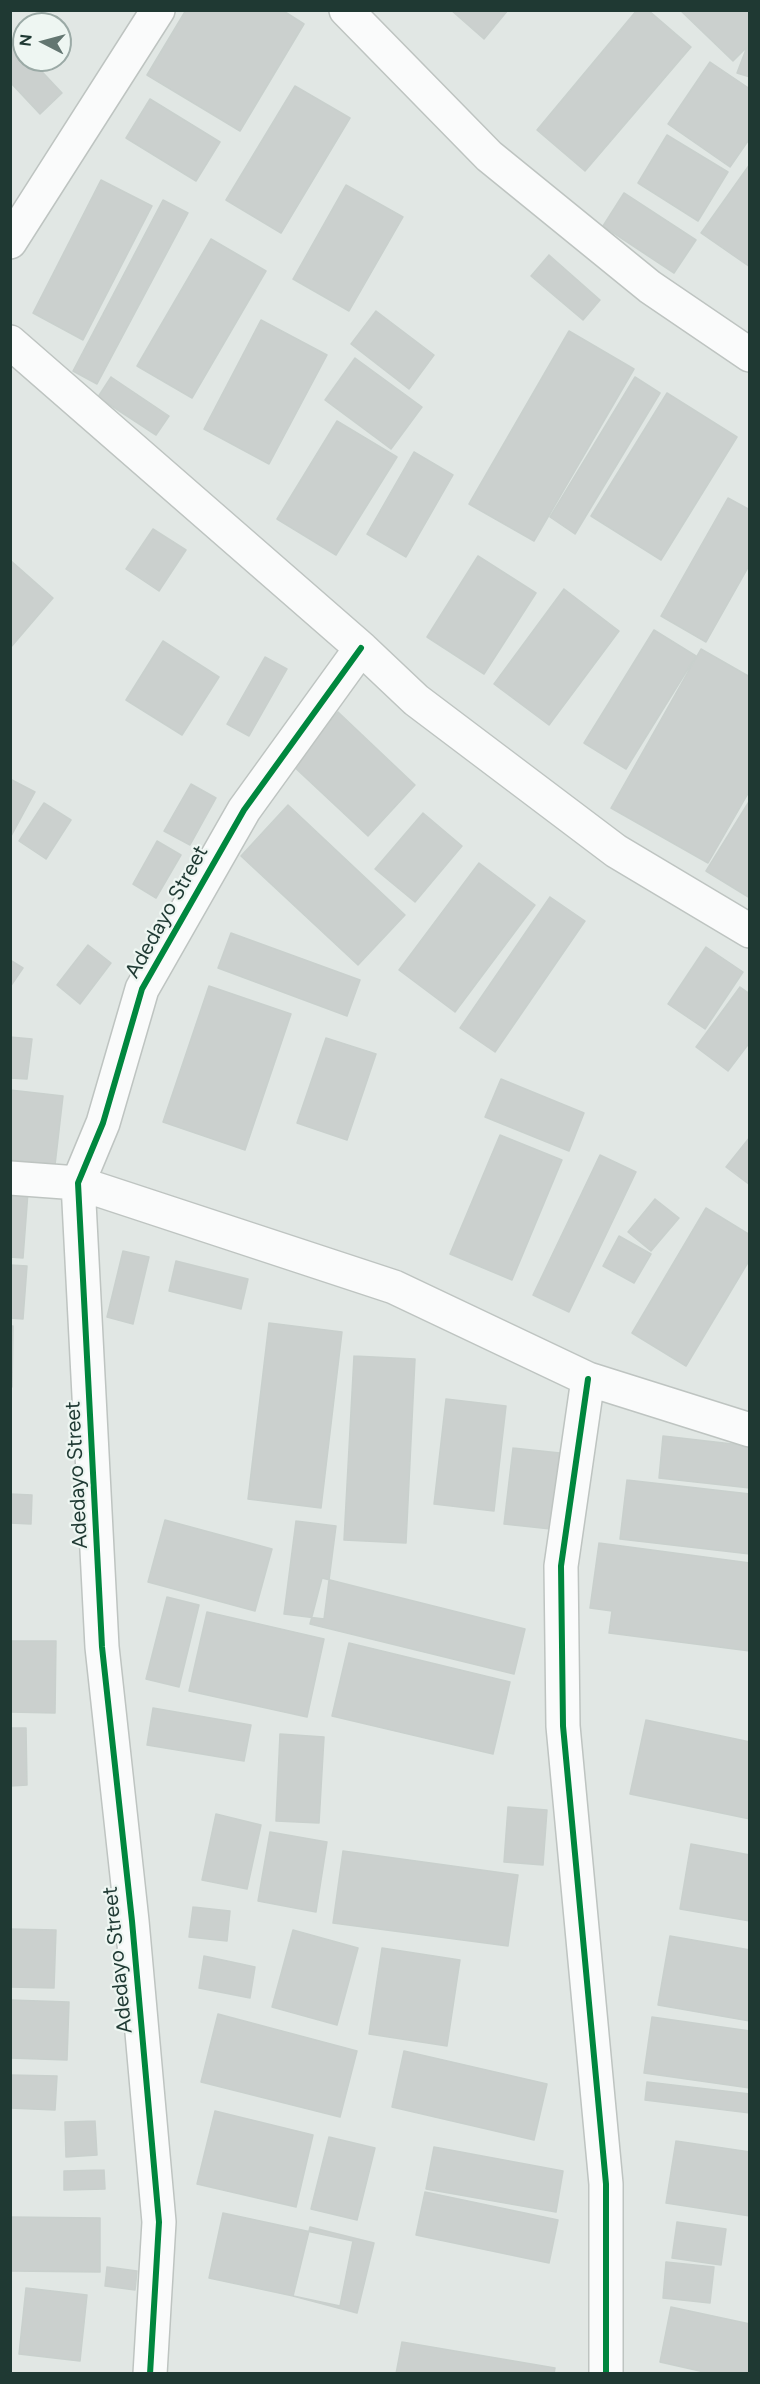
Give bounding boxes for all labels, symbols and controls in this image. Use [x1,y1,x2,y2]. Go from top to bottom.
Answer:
north arrow [12,12,72,72]
text: N [15,33,36,47]
street label: Adedayo Street [120,841,214,983]
street label: Adedayo Street [61,1401,93,1549]
street label: Adedayo Street [98,1885,138,2035]

